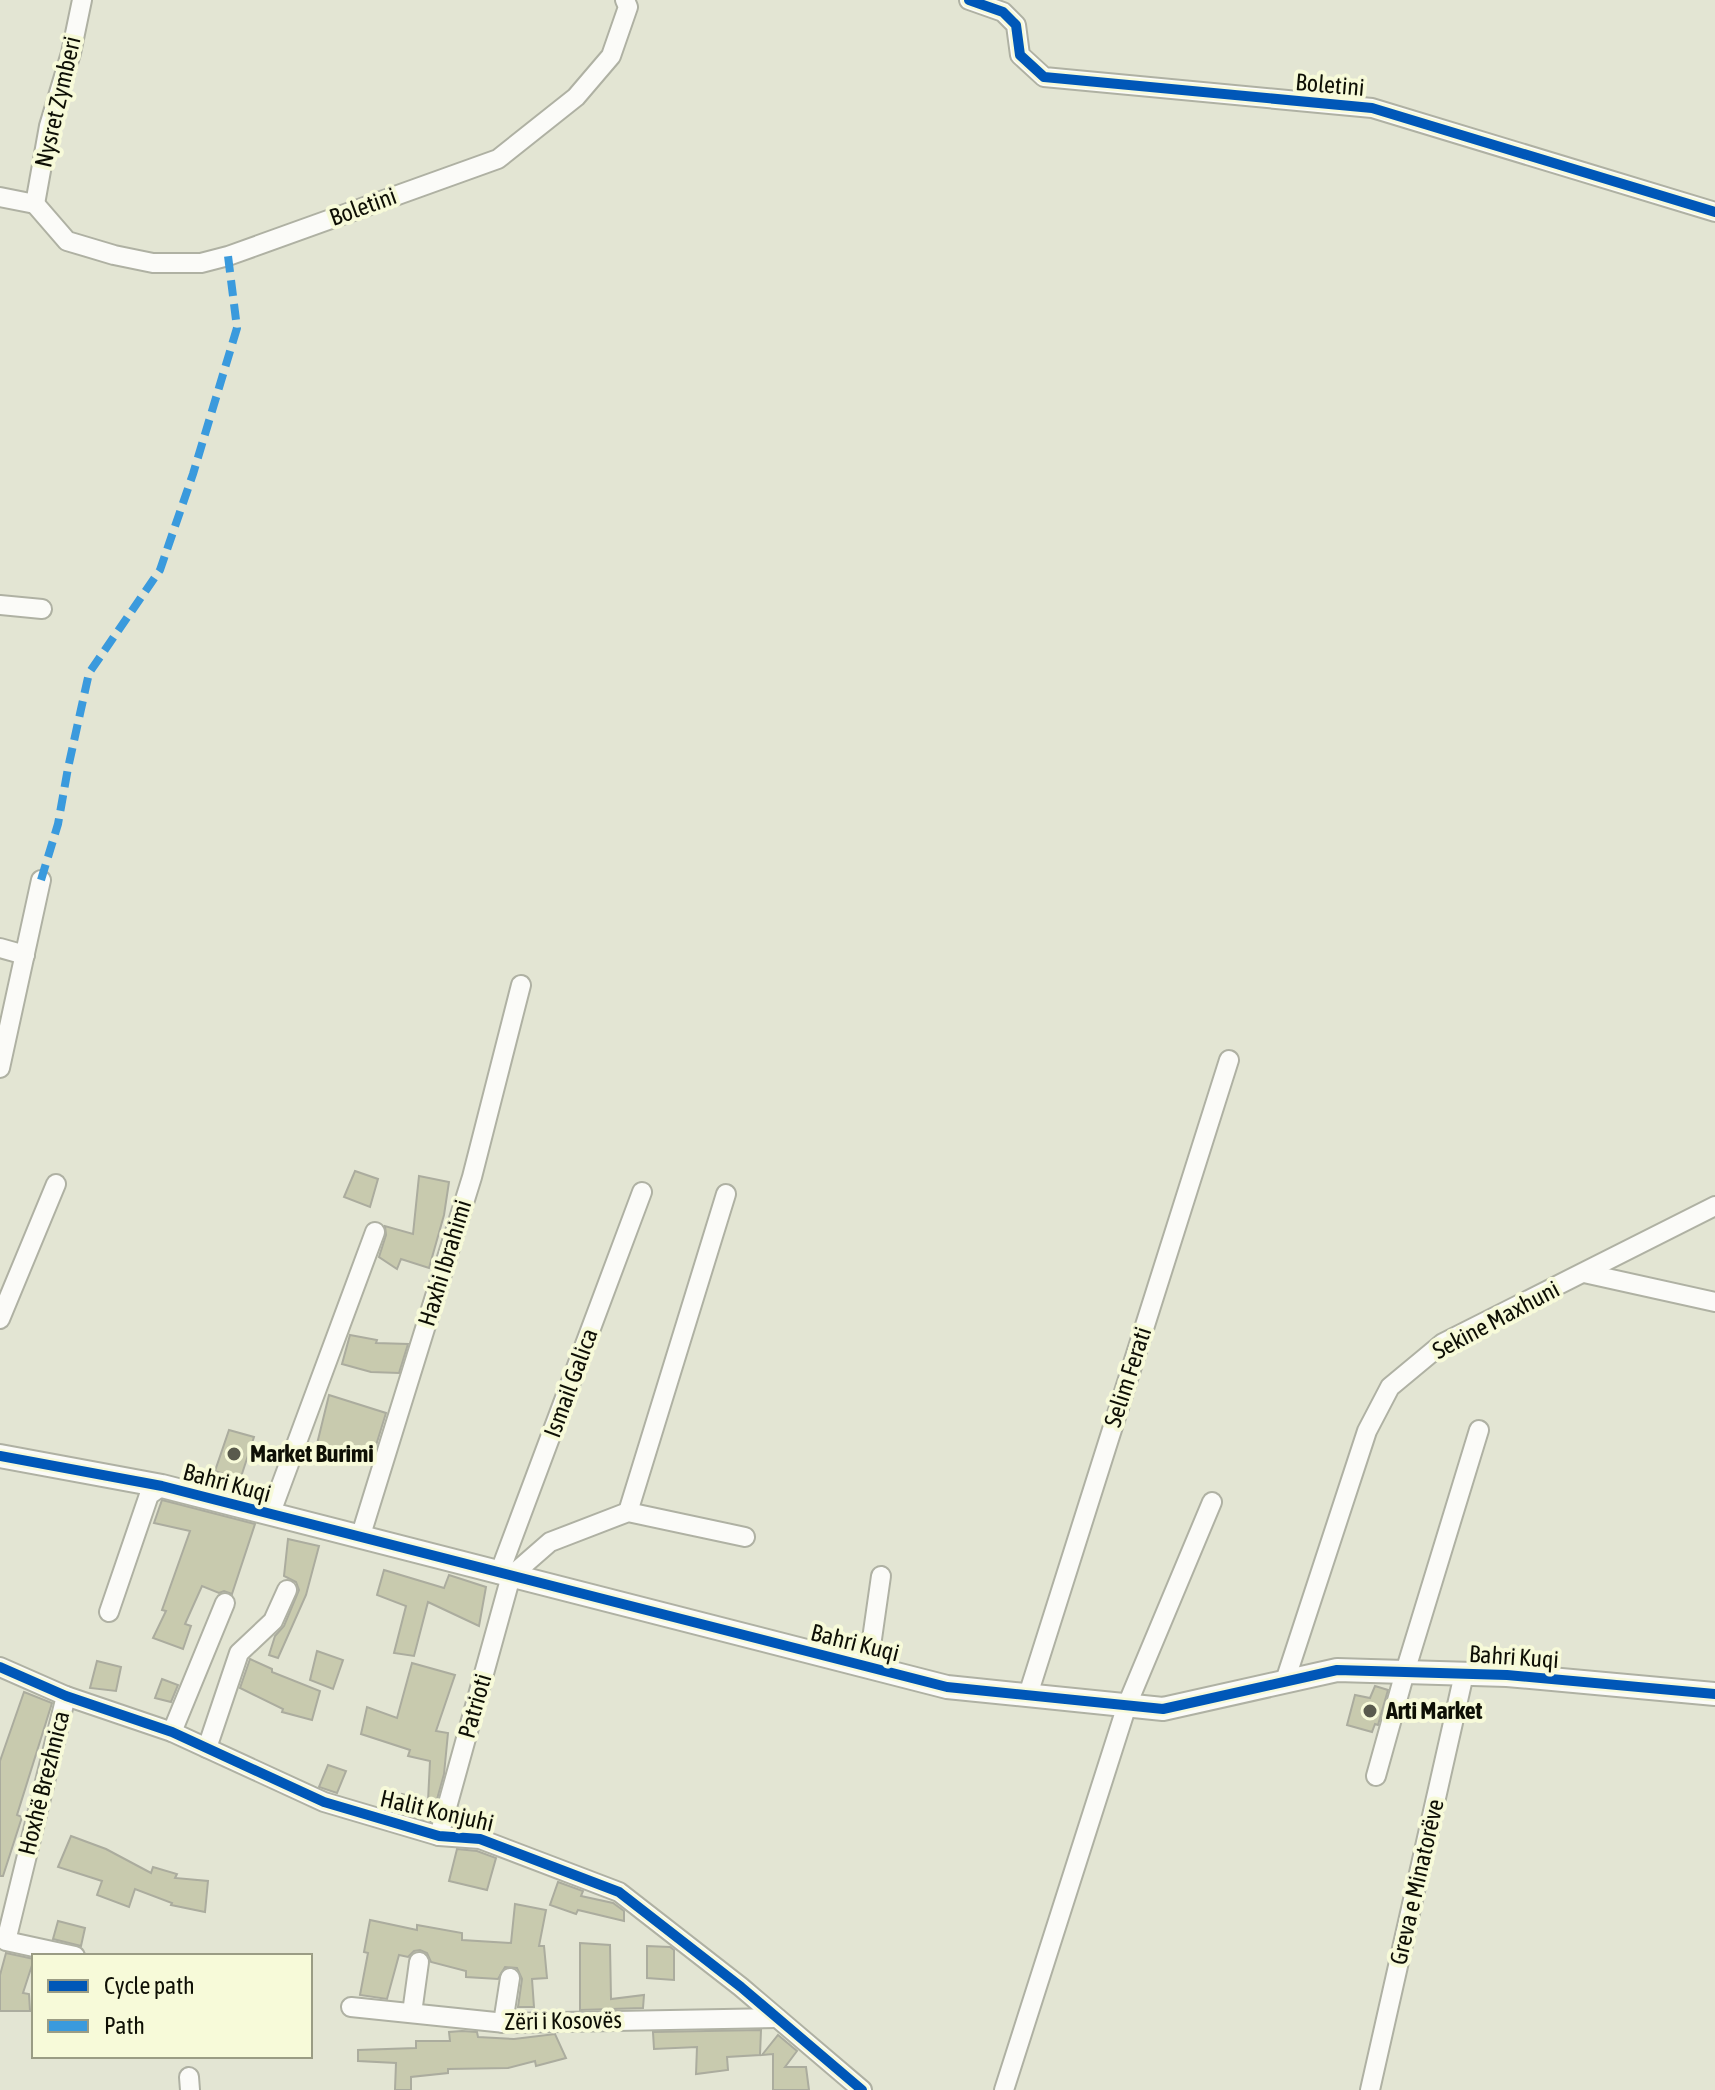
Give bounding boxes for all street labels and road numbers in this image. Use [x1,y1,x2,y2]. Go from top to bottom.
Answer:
street label: Nysret Zymberi [29,34,86,170]
street label: Boletini [1294,68,1366,101]
street label: Boletini [326,182,400,231]
street label: Haxhi Ibrahimi [413,1197,477,1329]
street label: Sekine Maxhuni [1428,1275,1564,1364]
street label: Selim Ferati [1099,1323,1156,1430]
street label: Ismail Galica [538,1325,603,1441]
street label: Bahri Kuqi [180,1458,274,1507]
street label: Bahri Kuqi [808,1619,902,1667]
street label: Bahri Kuqi [1468,1640,1560,1673]
street label: Patrioti [452,1671,497,1741]
street label: Hoxhë Brezhnica [13,1708,74,1858]
street label: Halit Konjuhi [378,1784,496,1837]
street label: Greva e Minatorëve [1384,1796,1449,1967]
street label: Zëri i Kosovës [504,2006,622,2035]

